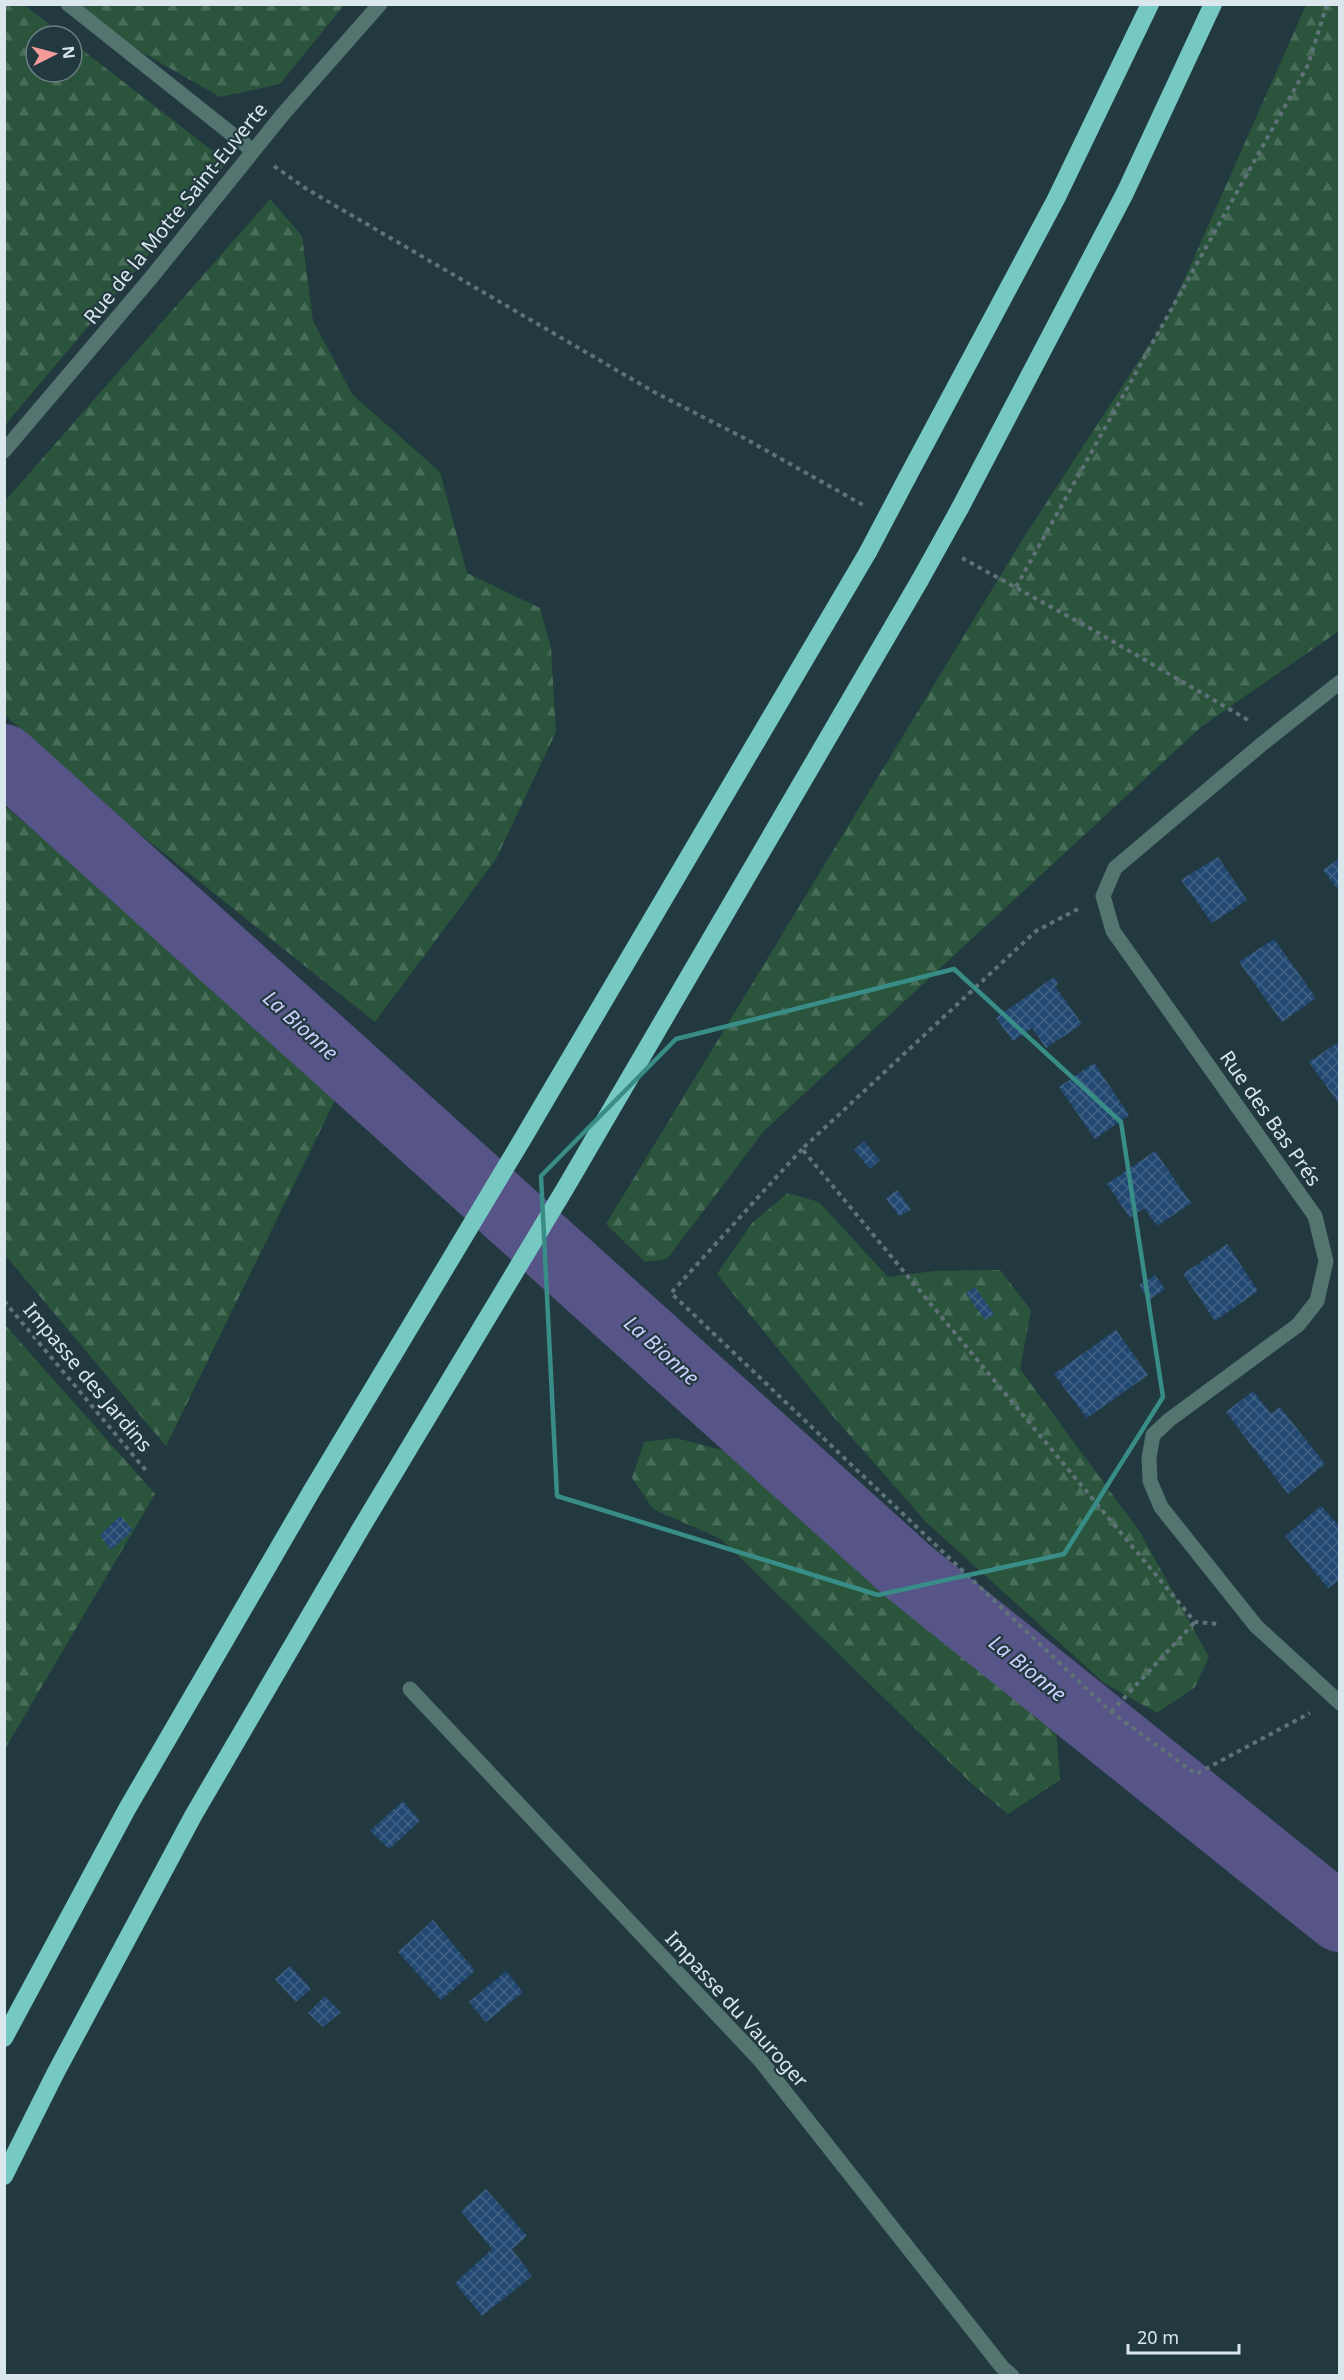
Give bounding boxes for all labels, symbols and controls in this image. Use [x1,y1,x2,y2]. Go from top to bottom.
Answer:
north arrow [24,24,84,84]
text: N [57,45,81,60]
street label: Rue de la Motte Saint-Euverte [77,97,273,329]
water label: La Bionne [257,984,345,1066]
street label: Rue des Bas Prés [1214,1045,1328,1191]
street label: Impasse des Jardins [18,1297,158,1457]
water label: La Bionne [618,1309,706,1391]
water label: La Bionne [983,1628,1073,1708]
street label: Impasse du Vauroger [660,1925,814,2093]
scale bar [1128,2317,1239,2355]
text: 20 m [1137,2325,1179,2349]

